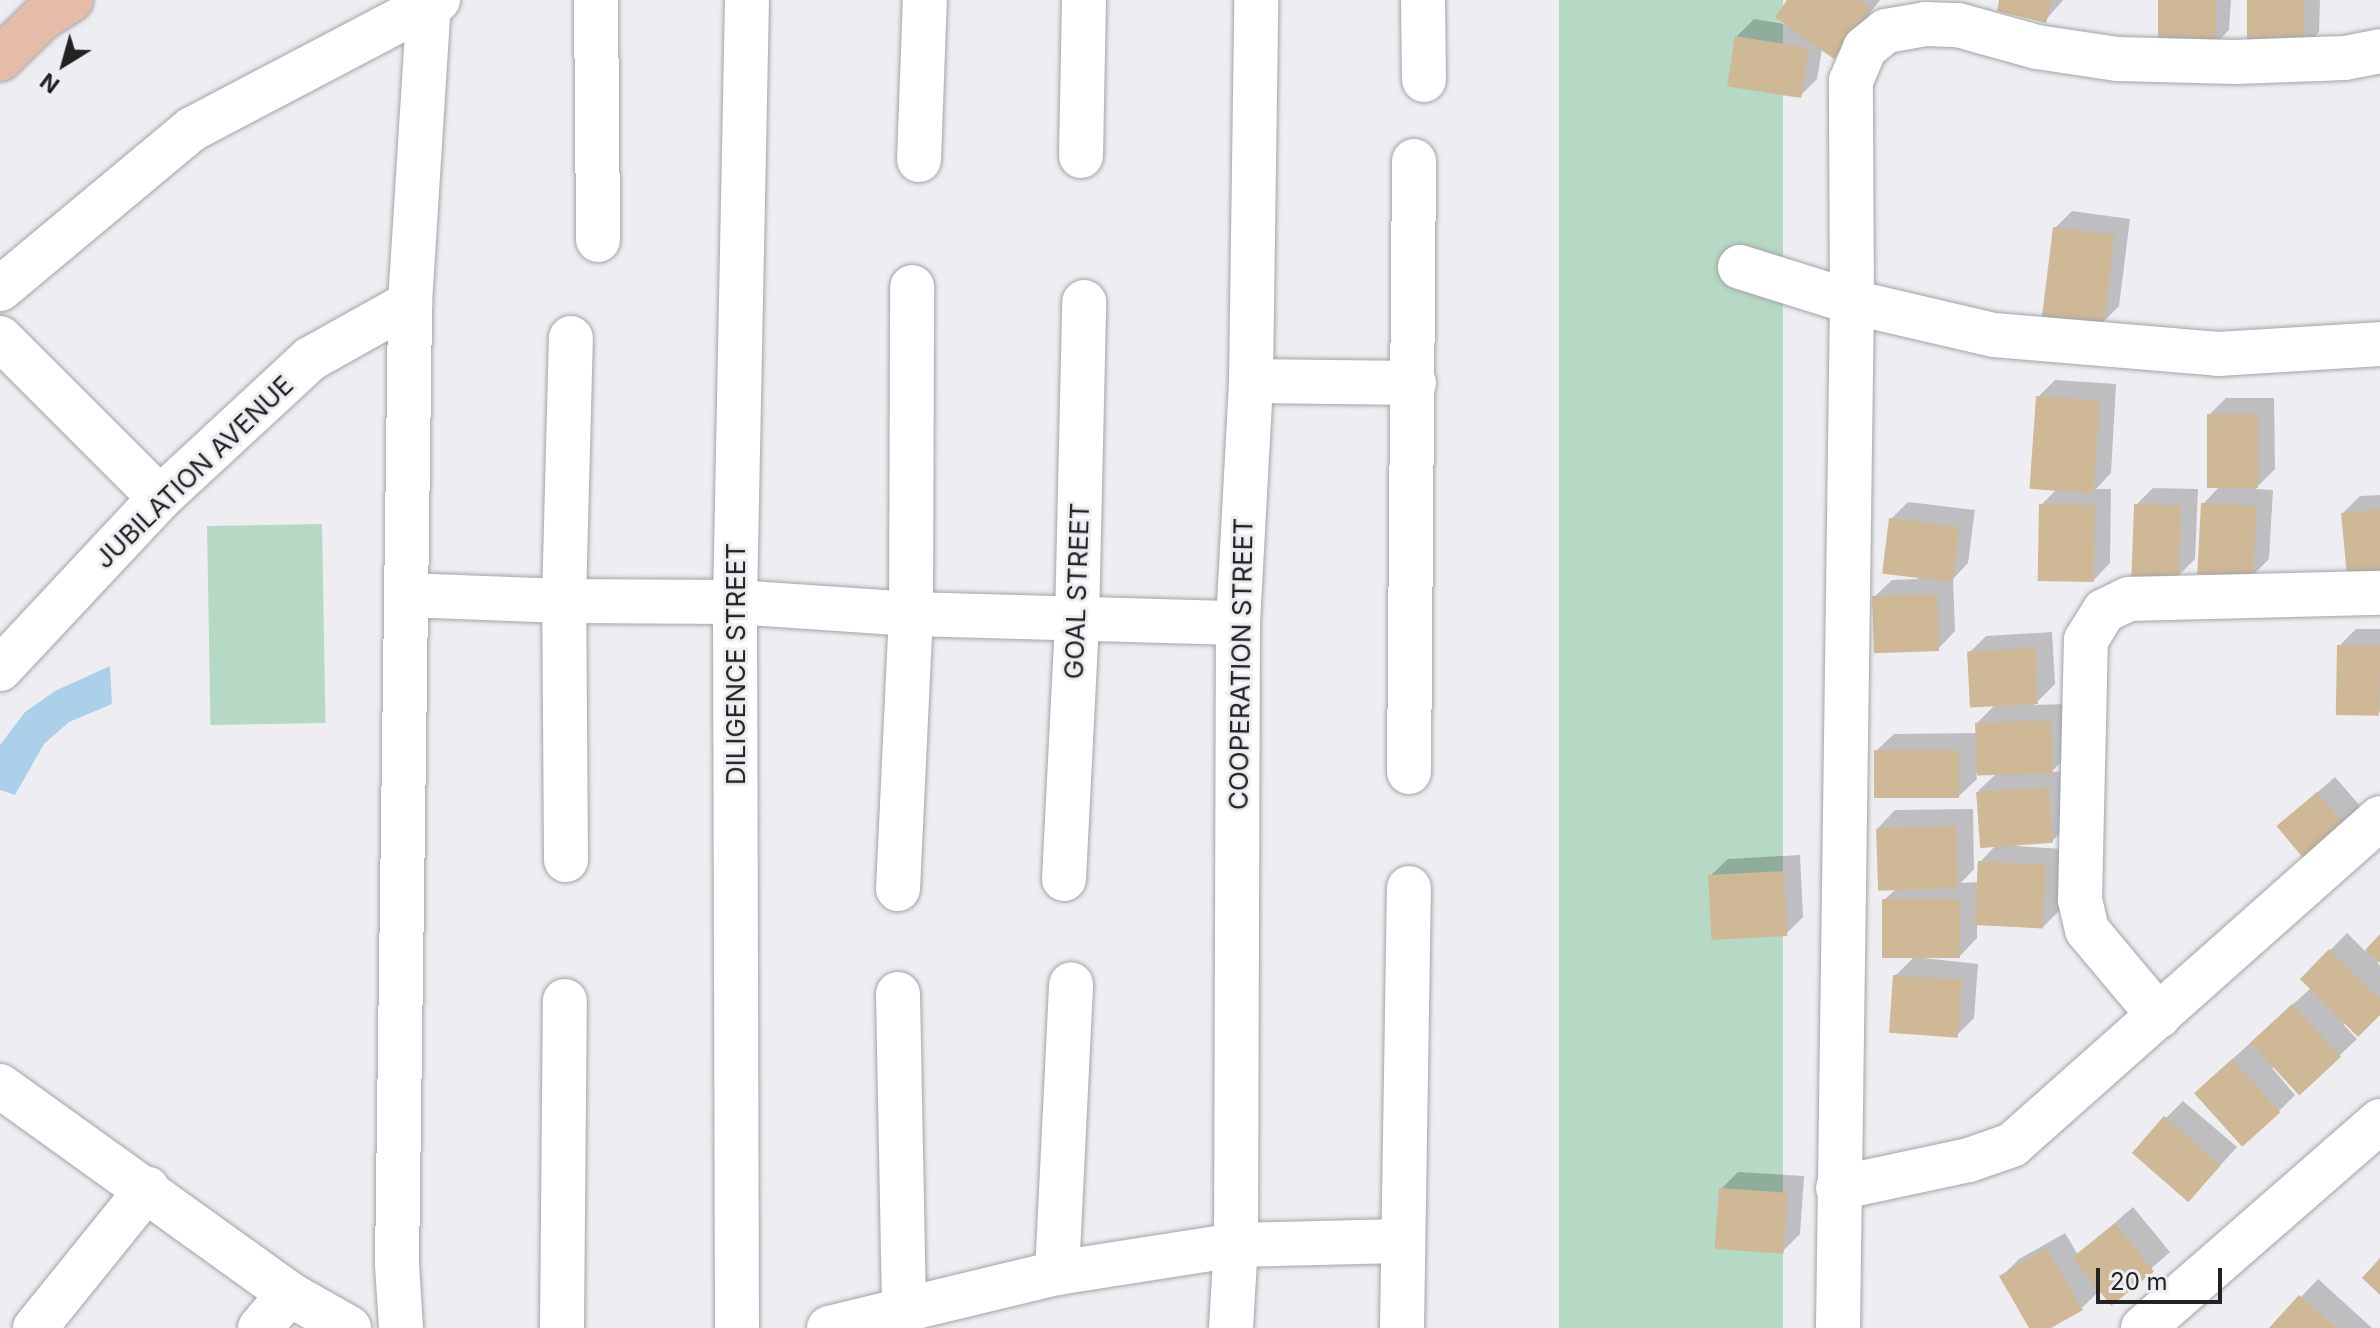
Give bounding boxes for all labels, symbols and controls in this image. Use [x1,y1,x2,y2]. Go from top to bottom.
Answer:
north arrow [24,24,104,104]
text: N [35,68,64,99]
street label: JUBILATION AVENUE [88,369,300,575]
street label: GOAL STREET [1058,502,1096,680]
street label: COOPERATION STREET [1223,518,1259,810]
street label: DILIGENCE STREET [720,543,752,785]
scale bar [2100,1252,2226,1302]
text: 20 m [2110,1267,2168,1296]

